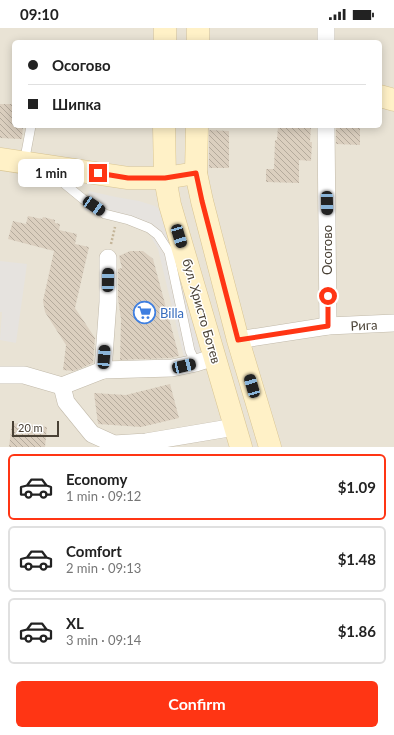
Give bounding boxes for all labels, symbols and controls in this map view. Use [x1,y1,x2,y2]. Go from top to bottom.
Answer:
text: 09:10 [20,5,59,23]
text: Осогово [52,56,111,74]
text: Шипка [52,95,101,113]
callout: 1 min [18,159,84,187]
route end [89,164,107,182]
text: 1 min [35,165,67,181]
car [321,191,333,215]
car [81,194,107,218]
car [170,223,188,249]
street label: Осогово [319,225,335,275]
street label: бул. Христо Ботев [179,257,225,365]
car [102,268,114,292]
route start [319,287,337,305]
supermarket icon: Billa [131,300,157,326]
place label: Billa [160,305,184,321]
street label: Рига [350,316,378,334]
car [97,345,111,369]
car [171,357,197,375]
car [243,373,261,399]
scale bar [12,419,59,438]
text: 20 m [18,421,43,434]
icon: car [18,469,54,505]
text: Economy [66,470,127,488]
text: $1.09 [338,478,376,496]
text: 1 min · 09:12 [66,488,141,504]
icon: car [18,541,54,577]
text: Comfort [66,542,122,560]
text: $1.48 [338,550,376,568]
text: 2 min · 09:13 [66,560,141,576]
icon: car [18,613,54,649]
text: XL [66,614,84,632]
text: $1.86 [338,622,376,640]
text: 3 min · 09:14 [66,632,141,648]
button: Confirm [16,681,378,727]

